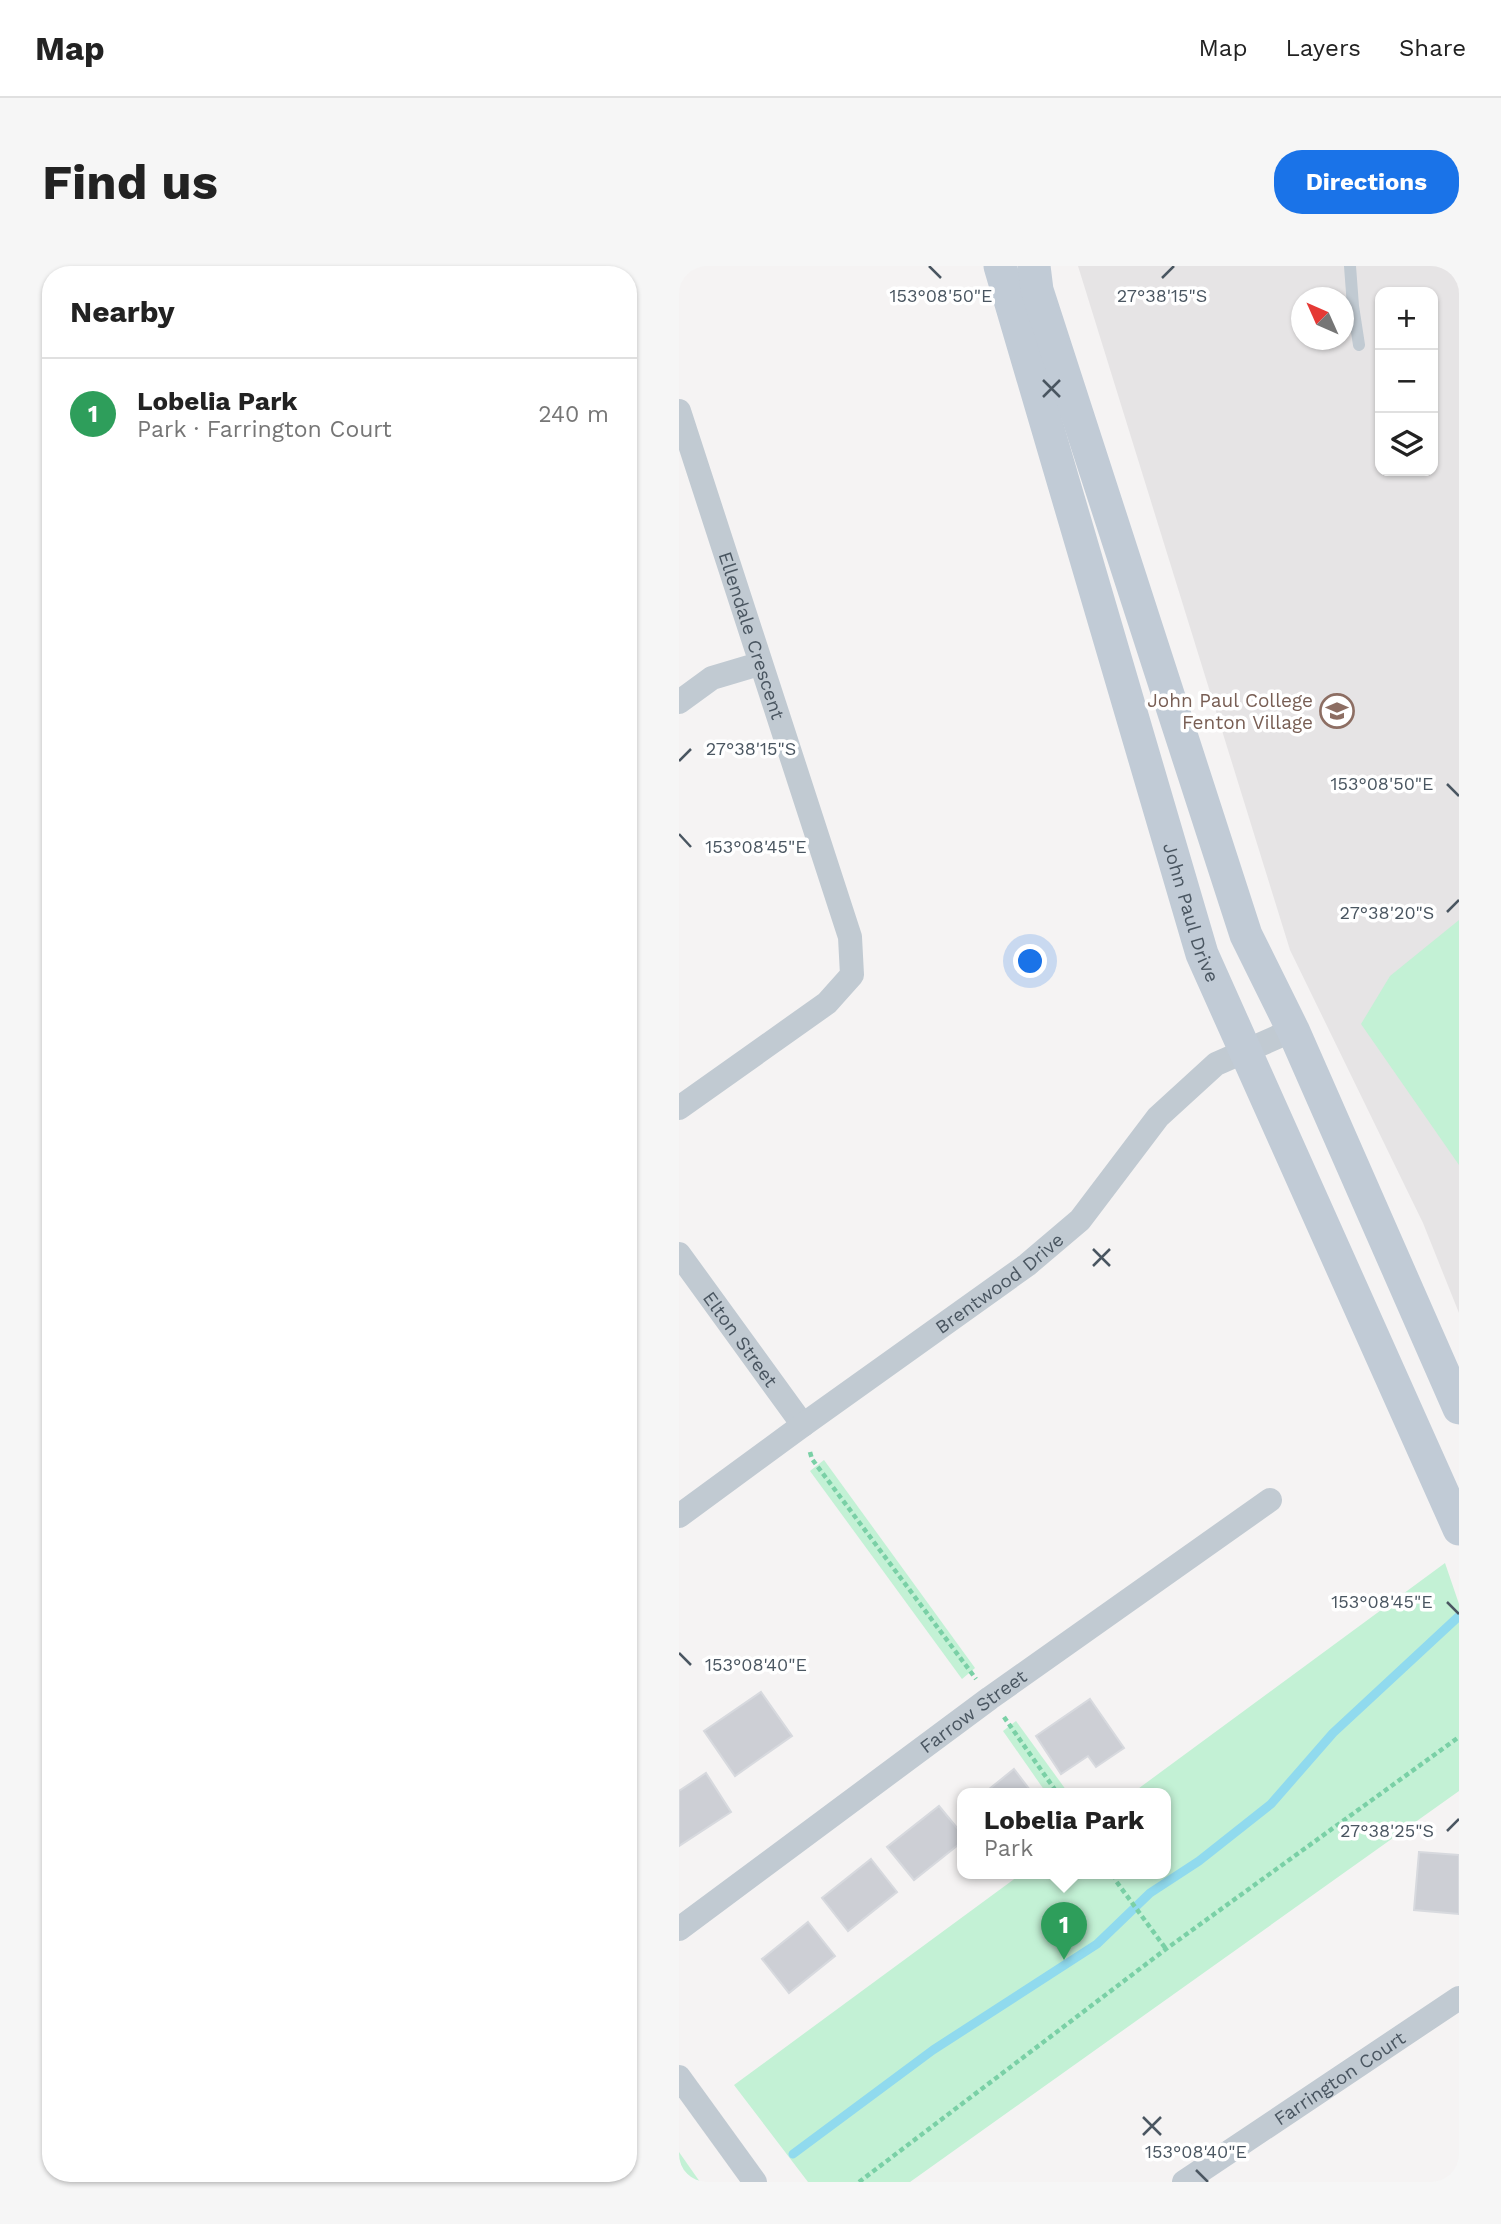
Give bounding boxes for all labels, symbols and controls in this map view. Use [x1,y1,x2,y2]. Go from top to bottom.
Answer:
text: Map [35,29,105,68]
text: Map [1199,34,1247,62]
text: Layers [1285,34,1361,62]
text: Share [1399,34,1466,62]
button: Directions [1274,150,1459,214]
text: Find us [42,153,218,211]
text: 153°08'50"E [889,285,993,306]
text: 27°38'15"S [1117,285,1207,306]
north arrow [1291,287,1354,350]
map controls [1375,287,1438,476]
button: + [1375,287,1438,350]
text: Nearby [70,294,175,329]
button: − [1375,350,1438,413]
text: Lobelia Park [137,386,298,416]
text: 1 [88,401,98,428]
text: 240 m [538,401,609,428]
button: layers [1375,413,1438,476]
text: Park · Farrington Court [137,416,392,443]
street label: Ellendale Crescent [713,549,790,722]
place label: John Paul College Fenton Village [1147,689,1313,734]
school or university icon: John Paul College Fenton Village [1318,692,1356,730]
text: 27°38'15"S [706,738,796,759]
text: 153°08'50"E [1330,773,1434,794]
text: 153°08'45"E [705,836,807,857]
street label: John Paul Drive [1158,840,1224,986]
text: 27°38'20"S [1340,902,1434,923]
your location [1013,944,1047,978]
street label: Brentwood Drive [931,1228,1068,1339]
street label: Elton Street [698,1287,783,1392]
text: 153°08'45"E [1331,1591,1433,1612]
text: 153°08'40"E [705,1654,807,1675]
street label: Farrow Street [915,1665,1031,1758]
popup [957,1788,1171,1879]
text: Lobelia Park [984,1805,1144,1835]
text: 27°38'25"S [1340,1820,1434,1841]
text: Park [984,1835,1033,1862]
pin: 1 [1041,1902,1087,1960]
street label: Farrington Court [1270,2026,1410,2130]
text: 153°08'40"E [1145,2141,1247,2162]

